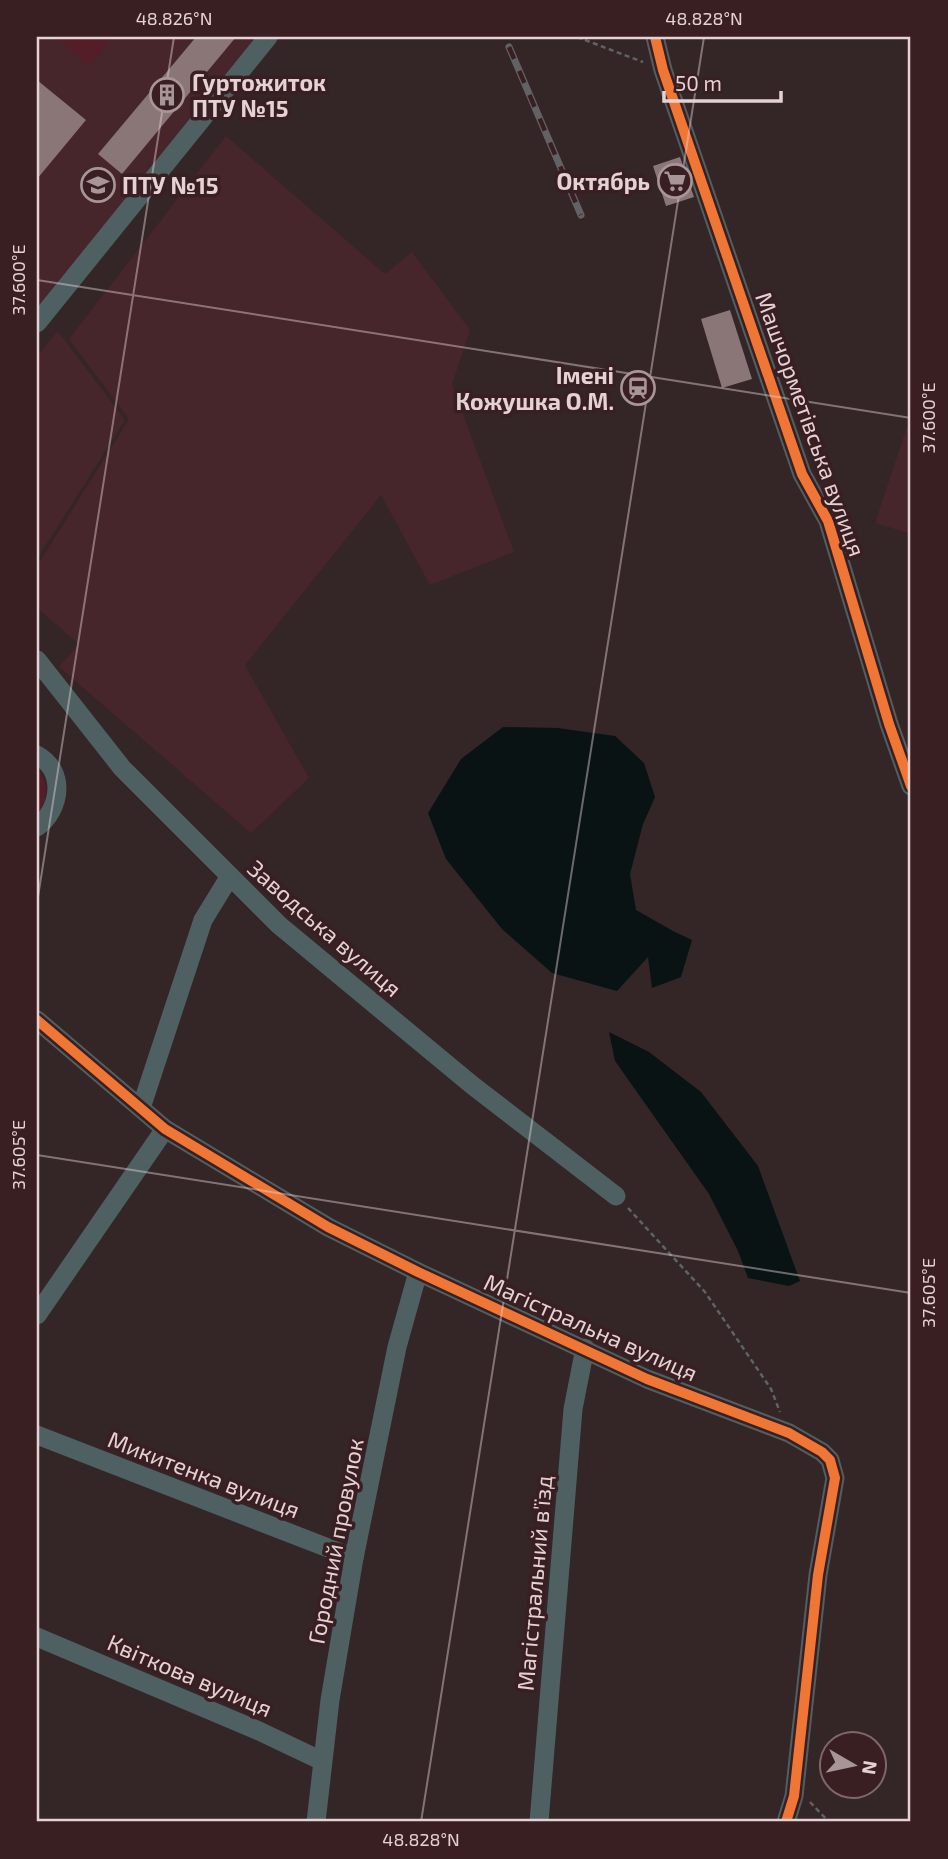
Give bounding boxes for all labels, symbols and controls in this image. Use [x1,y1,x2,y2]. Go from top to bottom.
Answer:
text: 48.826°N [136,7,212,29]
text: 48.828°N [665,7,743,29]
scale bar [664,60,782,104]
place label: Гуртожиток ПТУ №15 [192,68,326,122]
text: 50 m [675,70,722,95]
building icon: Гуртожиток ПТУ №15 [148,76,186,114]
supermarket icon: Октябрь [656,162,694,200]
school or university icon: ПТУ №15 [79,166,117,204]
place label: Октябрь [556,167,650,195]
place label: ПТУ №15 [122,171,219,199]
text: 37.600°E [7,244,29,316]
street label: Машчорметівська вулиця [749,288,872,560]
place label: Імені Кожушка О.М. [455,361,614,415]
station icon: Імені Кожушка О.М. [619,369,657,407]
text: 37.600°E [917,382,939,454]
street label: Заводська вулиця [242,854,407,1003]
text: 37.605°E [7,1120,29,1190]
text: 37.605°E [917,1258,939,1328]
street label: Магістральна вулиця [480,1267,702,1388]
street label: Микитенка вулиця [104,1425,304,1524]
street label: Городний провулок [301,1436,370,1646]
street label: Магістральний в'їзд [511,1474,557,1692]
street label: Квіткова вулиця [103,1628,277,1723]
north arrow [818,1730,888,1800]
text: N [858,1759,883,1776]
text: 48.828°N [382,1828,460,1850]

